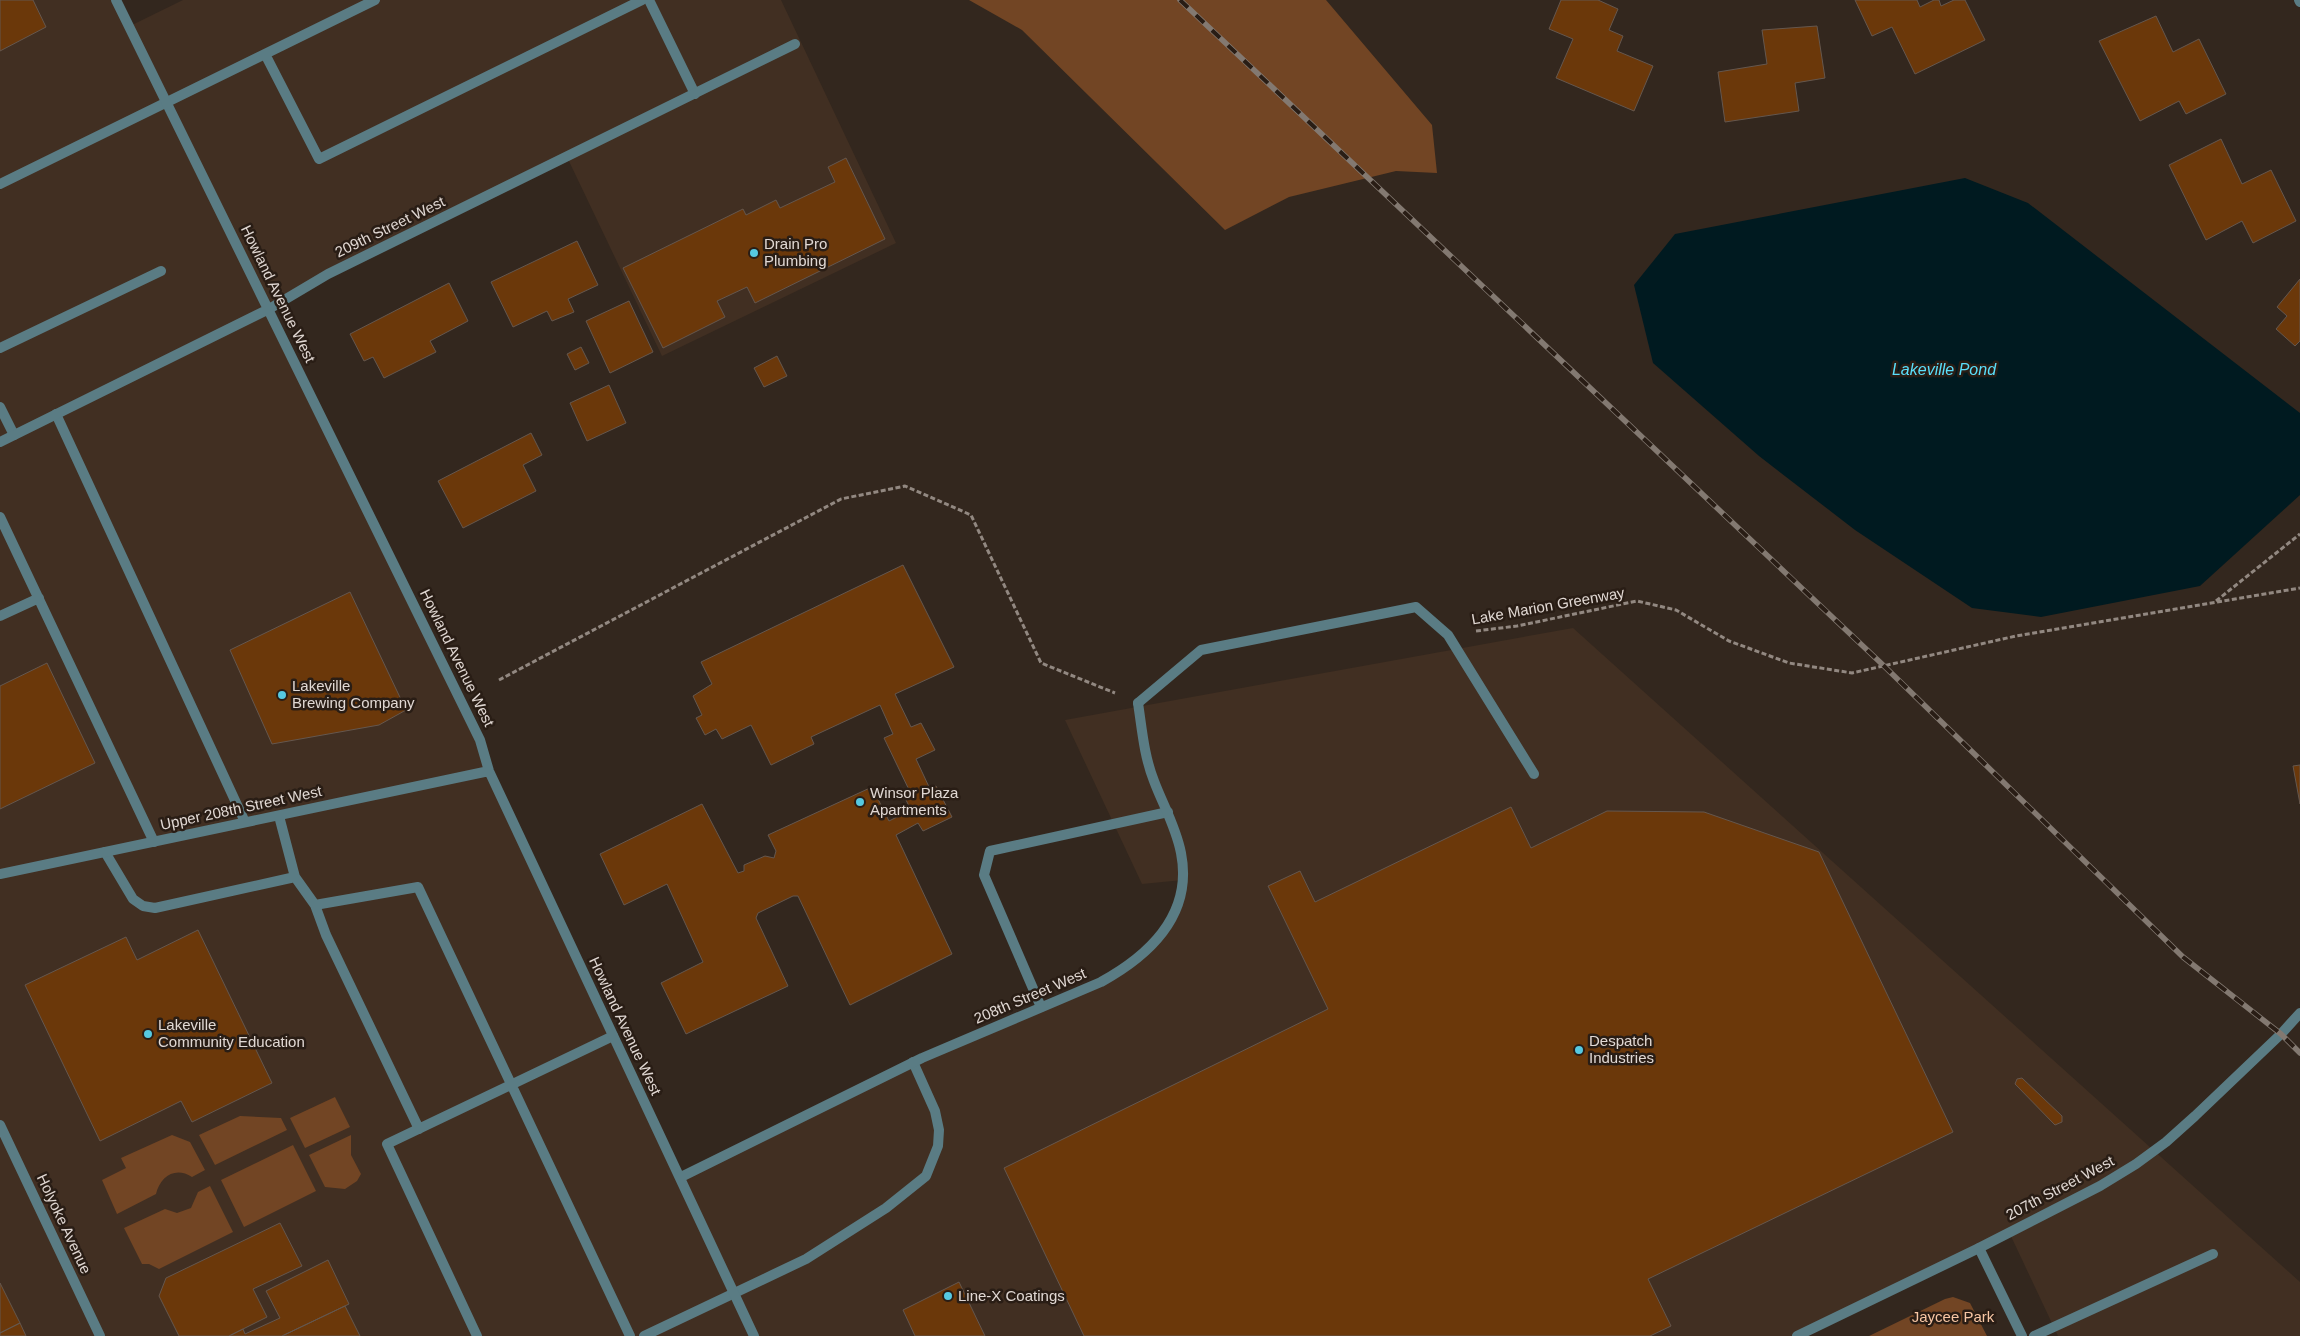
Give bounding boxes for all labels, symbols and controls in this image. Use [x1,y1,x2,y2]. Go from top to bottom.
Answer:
street label: 209th Street West [332,192,448,260]
street label: Howland Avenue West [238,222,319,366]
place label: Drain Pro Plumbing [764,235,827,269]
marker: Drain Pro Plumbing [748,247,760,259]
water label: Lakeville Pond [1892,361,1997,378]
street label: Lake Marion Greenway [1470,584,1626,627]
street label: Howland Avenue West [417,586,498,730]
place label: Lakeville Brewing Company [292,677,415,711]
marker: Lakeville Brewing Company [276,689,288,701]
street label: Upper 208th Street West [159,782,324,833]
place label: Winsor Plaza Apartments [870,784,959,818]
marker: Winsor Plaza Apartments [854,796,866,808]
street label: Howland Avenue West [586,954,665,1098]
street label: 208th Street West [971,964,1089,1027]
place label: Lakeville Community Education [158,1016,305,1050]
marker: Lakeville Community Education [142,1028,154,1040]
place label: Despatch Industries [1589,1032,1654,1066]
marker: Despatch Industries [1573,1044,1585,1056]
street label: 207th Street West [2003,1152,2117,1223]
street label: Holyoke Avenue [34,1171,95,1276]
place label: Line-X Coatings [958,1287,1065,1304]
marker: Line-X Coatings [942,1290,954,1302]
park label: Jaycee Park [1912,1308,1995,1325]

